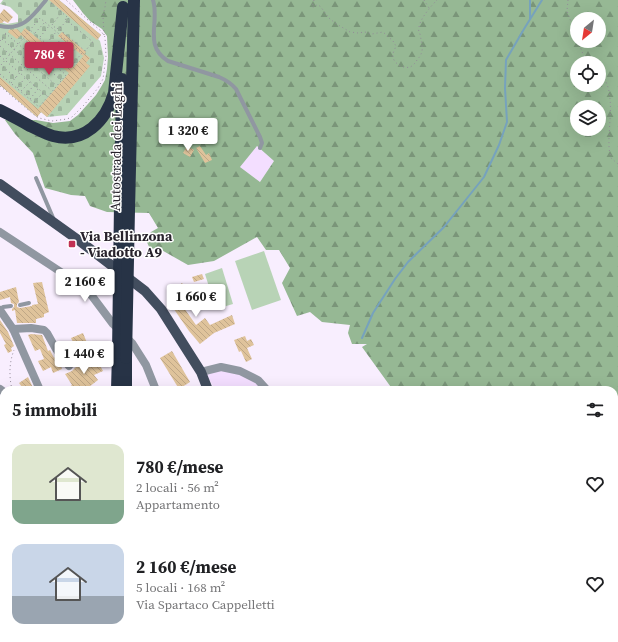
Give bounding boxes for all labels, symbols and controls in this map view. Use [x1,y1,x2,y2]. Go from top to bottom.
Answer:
north arrow [570,12,606,48]
map controls [570,12,606,136]
pin: 780 € [21,42,77,76]
text: 780 € [34,46,64,63]
button: locate [570,56,606,92]
street label: Autostrada dei Laghi [105,83,127,211]
button: layers [570,100,606,136]
pin: 1 320 € [151,118,225,152]
text: 1 320 € [168,122,208,139]
place label: Via Bellinzona - Viadotto A9 [80,226,173,262]
marker: Via Bellinzona - Viadotto A9 [67,239,77,249]
pin: 2 160 € [48,269,122,303]
text: 2 160 € [65,273,105,290]
pin: 1 660 € [159,284,233,318]
text: 1 660 € [176,288,216,305]
pin: 1 440 € [47,341,121,375]
text: 1 440 € [64,345,104,362]
text: 5 immobili [12,398,97,422]
icon: filters [584,399,606,421]
text: 780 €/mese [136,455,223,479]
icon: home [44,460,92,508]
icon: heart [584,473,606,495]
text: 2 locali · 56 m² [136,479,219,496]
text: Appartamento [136,496,220,513]
text: 2 160 €/mese [136,555,236,579]
icon: home [44,560,92,608]
icon: heart [584,573,606,595]
text: 5 locali · 168 m² [136,579,225,596]
text: Via Spartaco Cappelletti [136,596,275,613]

